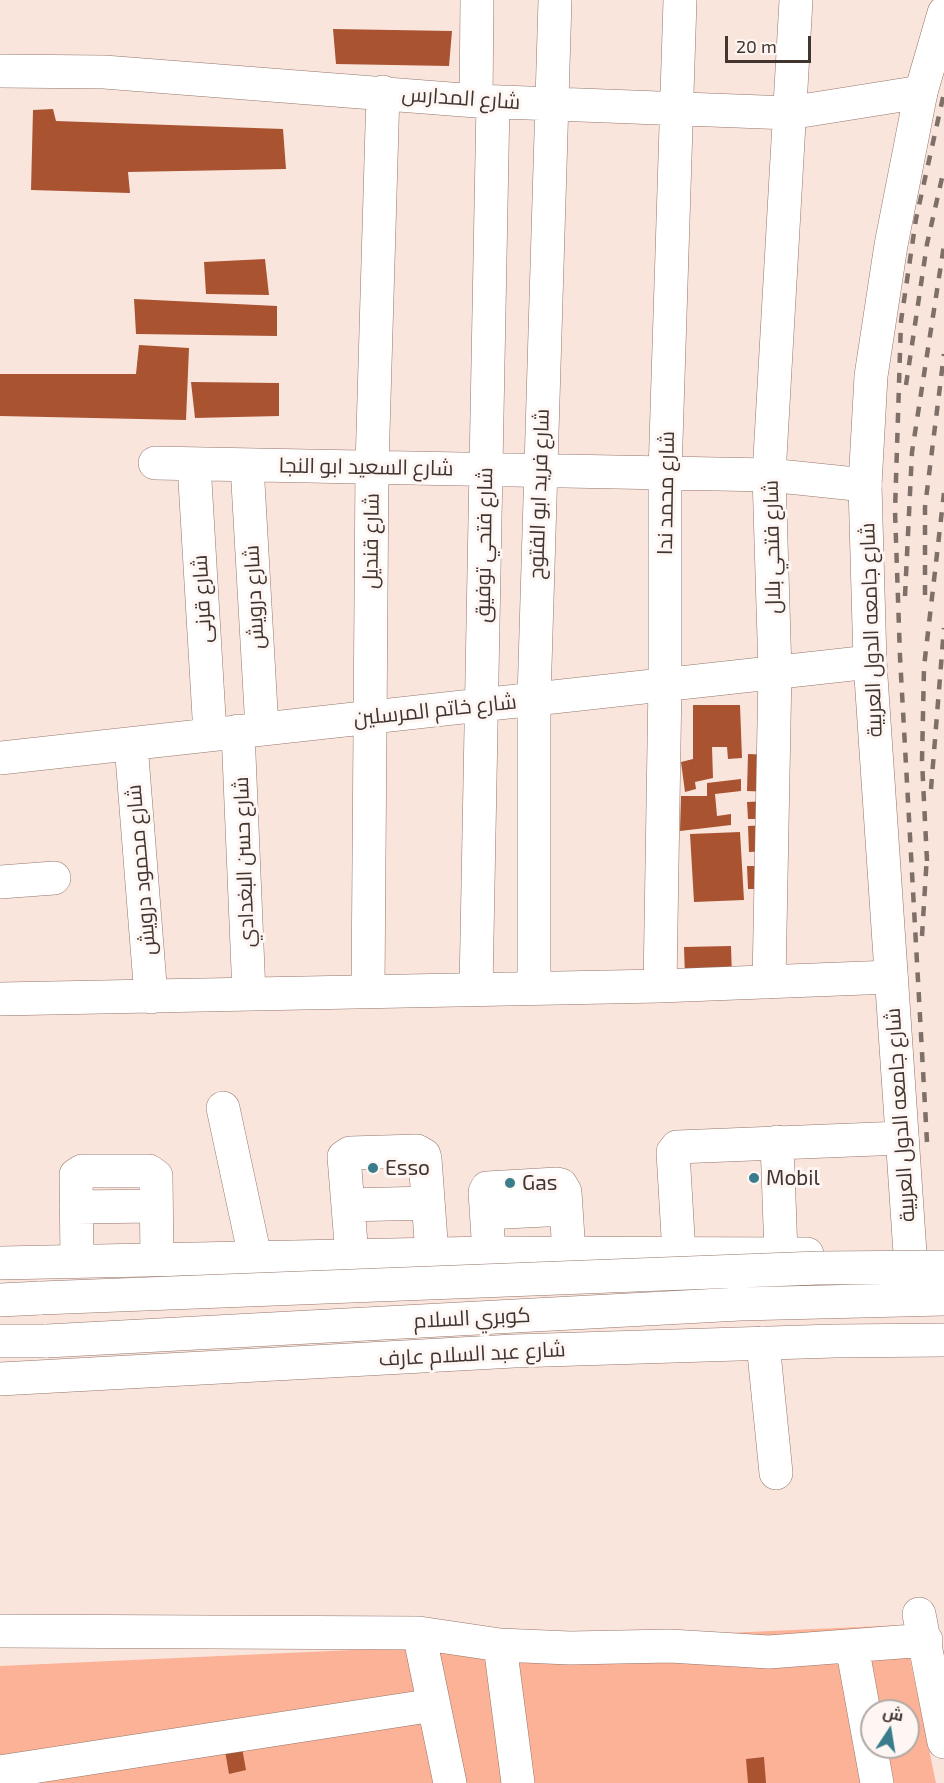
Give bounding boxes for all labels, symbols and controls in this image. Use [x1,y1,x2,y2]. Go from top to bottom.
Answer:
scale bar [728,24,814,62]
text: 20 m [736,35,777,57]
street label: شارع المدارس [401,81,521,115]
street label: شارع فريد ابو الفتوح [523,408,555,580]
street label: شارع محمد ندا [652,431,680,555]
street label: شارع السعيد ابو النجا [278,453,454,481]
street label: شارع فتحي توفيق [470,467,498,623]
street label: شارع فتحي بلال [758,480,786,614]
street label: شارع قنديل [358,493,384,589]
street label: شارع جامعه الدول العربية [855,522,887,738]
street label: شارع درويش [239,544,269,650]
street label: شارع قرنى [187,554,217,644]
street label: شارع خاتم المرسلين [352,689,518,731]
street label: شارع حسن البغدادي [228,776,260,948]
street label: شارع محمود درويش [121,783,161,957]
street label: شارع جامعه الدول العربية [880,1007,920,1223]
place label: Esso [385,1155,430,1181]
marker: Esso [366,1161,380,1175]
place label: Mobil [766,1165,820,1191]
place label: Gas [522,1170,557,1196]
marker: Mobil [747,1171,761,1185]
marker: Gas [503,1176,517,1190]
street label: كوبري السلام [413,1302,531,1334]
street label: شارع عبد السلام عارف [378,1337,566,1371]
north arrow [860,1699,920,1759]
text: ش [881,1701,905,1724]

